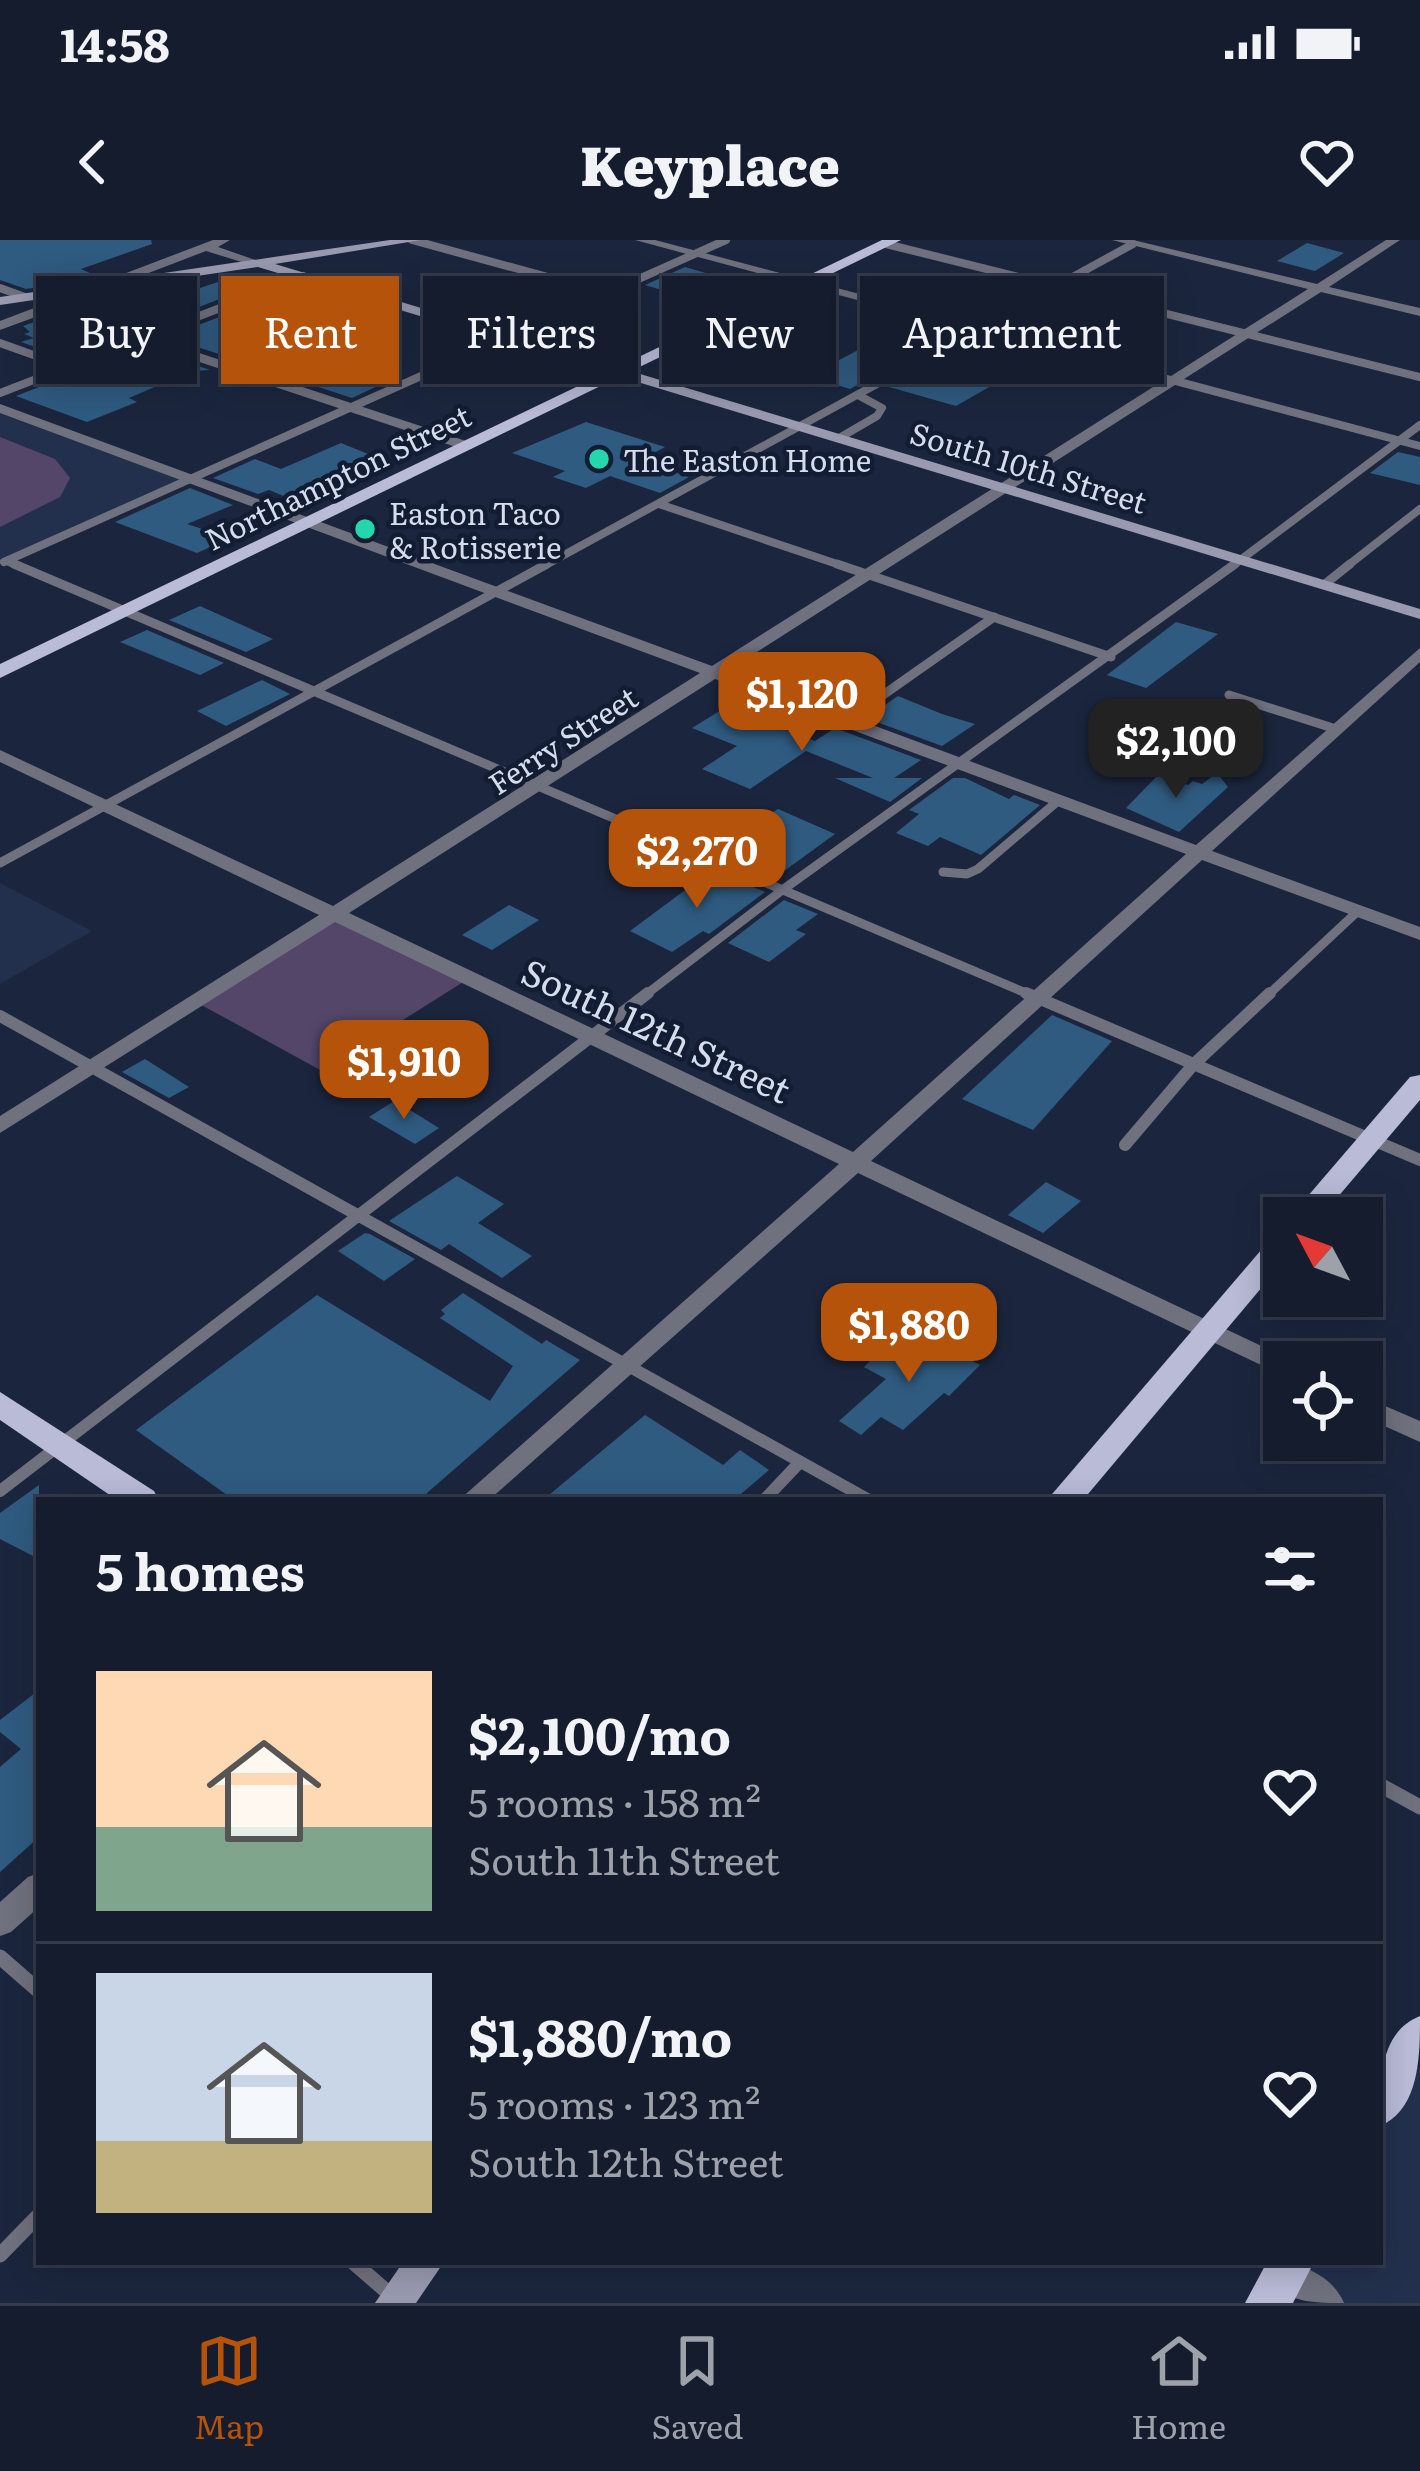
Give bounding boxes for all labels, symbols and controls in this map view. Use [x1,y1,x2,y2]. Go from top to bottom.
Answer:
text: 14:58 [60,9,170,76]
text: Keyplace [580,122,840,203]
icon: back [60,129,126,195]
icon: heart [1294,129,1360,195]
chip: Buy [36,276,197,384]
chip: Rent [221,276,399,384]
chip: Filters [423,276,638,384]
chip: New [662,276,836,384]
chip: Apartment [860,276,1164,384]
street label: Northampton Street [197,393,477,559]
street label: South 10th Street [905,409,1153,523]
place label: The Easton Home [623,437,871,481]
marker: The Easton Home [586,446,612,472]
place label: Easton Taco & Rotisserie [389,490,562,568]
marker: Easton Taco & Rotisserie [352,516,378,542]
pin: $1,120 [704,652,900,754]
text: $1,120 [745,662,859,720]
street label: Ferry Street [479,674,645,804]
pin: $2,100 [1078,699,1274,801]
text: $2,100 [1115,709,1237,767]
pin: $2,270 [599,809,795,911]
text: $2,270 [636,819,758,877]
street label: South 12th Street [514,943,801,1115]
pin: $1,910 [306,1020,502,1122]
text: $1,910 [347,1030,461,1088]
north arrow [1263,1197,1383,1317]
map controls [1263,1197,1383,1461]
pin: $1,880 [811,1283,1007,1385]
text: $1,880 [848,1293,970,1351]
button: locate [1263,1341,1383,1461]
text: 5 homes [96,1531,305,1607]
icon: filters [1257,1536,1323,1602]
text: $2,100/mo [468,1695,731,1771]
icon: home [192,1719,336,1863]
icon: heart [1257,1758,1323,1824]
text: 5 rooms · 158 m² [468,1771,761,1829]
text: South 11th Street [468,1829,780,1887]
text: $1,880/mo [468,1997,732,2073]
icon: home [192,2021,336,2165]
icon: heart [1257,2060,1323,2126]
text: 5 rooms · 123 m² [468,2073,761,2131]
text: South 12th Street [468,2131,784,2189]
tab: Map [194,2328,264,2449]
tab: Saved [652,2328,743,2449]
tab: Home [1131,2328,1226,2449]

